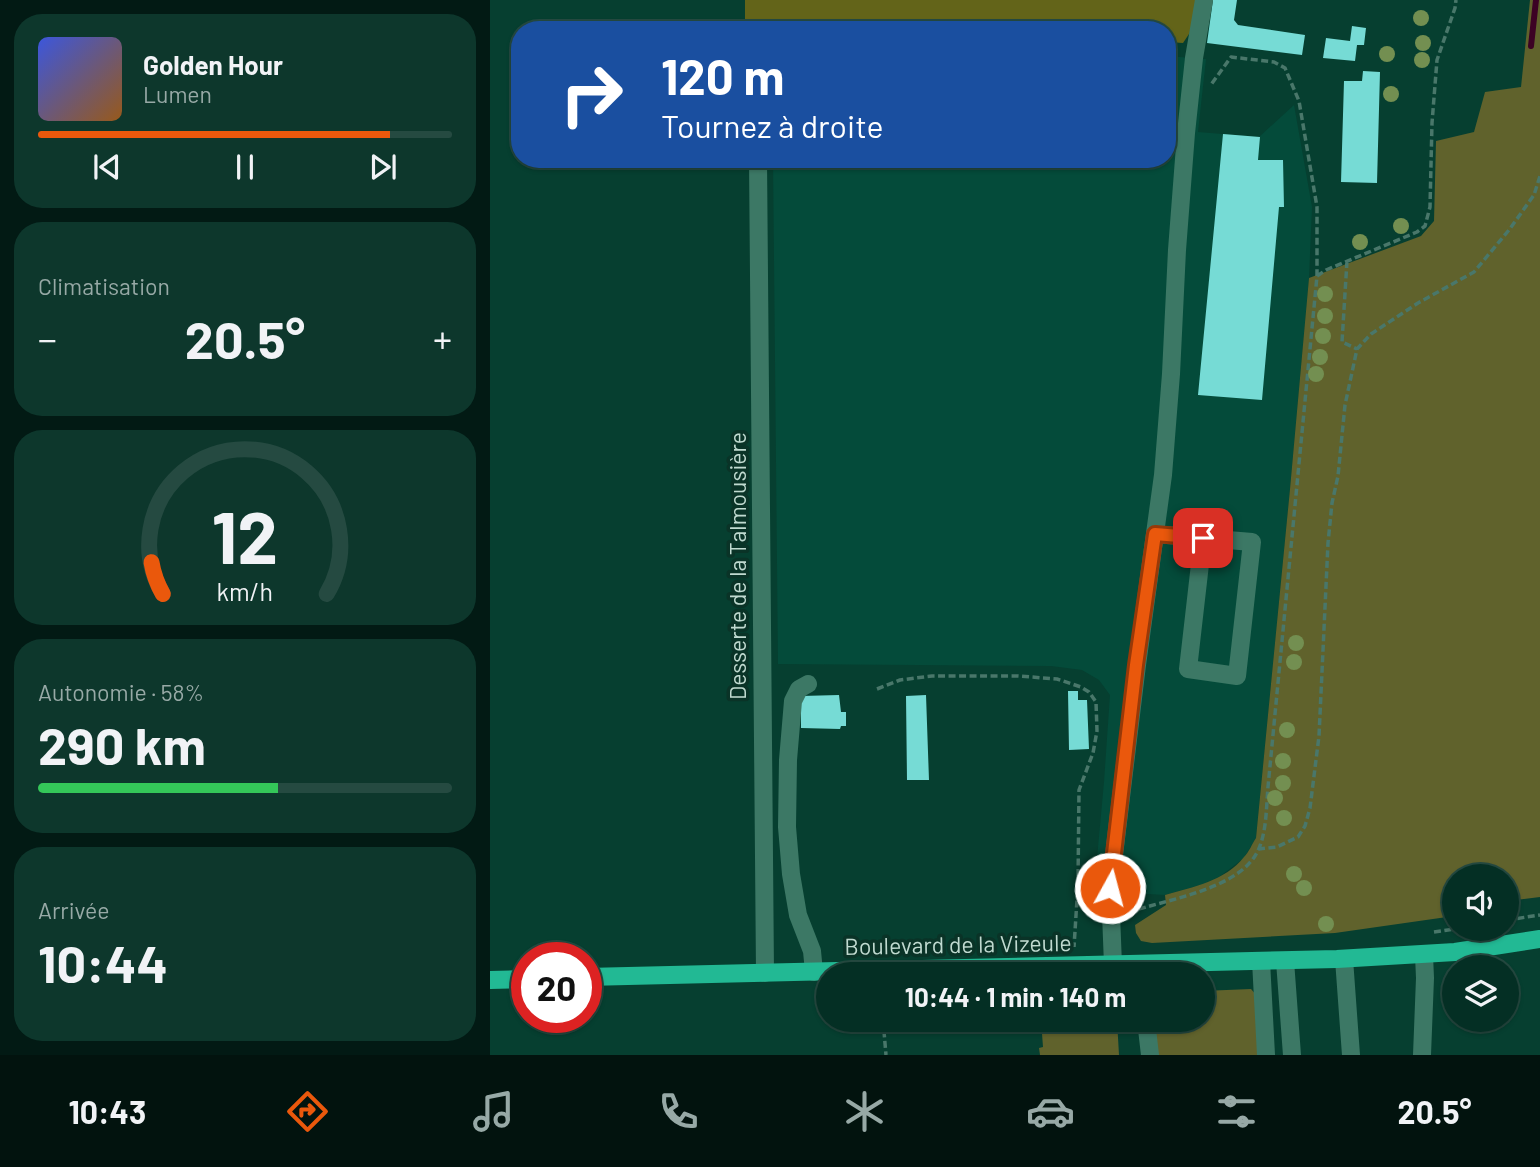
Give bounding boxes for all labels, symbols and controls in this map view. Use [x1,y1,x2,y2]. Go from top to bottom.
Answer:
text: 120 m [661,46,784,105]
text: Golden Hour [143,49,283,80]
icon: right [546,49,637,140]
text: Lumen [143,80,212,108]
text: Tournez à droite [661,106,883,144]
icon: previous [88,148,126,186]
icon: pause [226,148,264,186]
icon: next [364,148,402,186]
text: Climatisation [38,272,170,300]
text: 20.5° [185,307,305,369]
text: − [38,315,57,361]
text: + [433,315,452,361]
street label: Desserte de la Talmousière [723,432,751,700]
text: 12 [212,491,278,579]
pin [1173,508,1233,568]
icon: arrive [1184,519,1222,557]
text: km/h [217,575,273,605]
text: Autonomie · 58% [38,678,204,706]
text: 290 km [38,713,206,775]
position arrow [1073,851,1147,925]
map controls [1442,864,1519,1032]
button: sound [1442,864,1519,941]
text: Arrivée [38,896,110,924]
street label: Boulevard de la Vizeule [844,928,1072,960]
text: 10:44 [38,931,168,993]
speed limit sign: 20 [511,942,602,1033]
button: layers [1442,955,1519,1032]
text: 10:44 · 1 min · 140 m [905,981,1126,1012]
icon: directions [283,1087,332,1136]
icon: music [469,1087,518,1136]
icon: phone [654,1087,703,1136]
icon: climate [840,1087,889,1136]
icon: car [1026,1087,1075,1136]
icon: filters [1212,1087,1261,1136]
text: 10:43 [68,1092,146,1130]
text: 20.5° [1397,1092,1472,1130]

